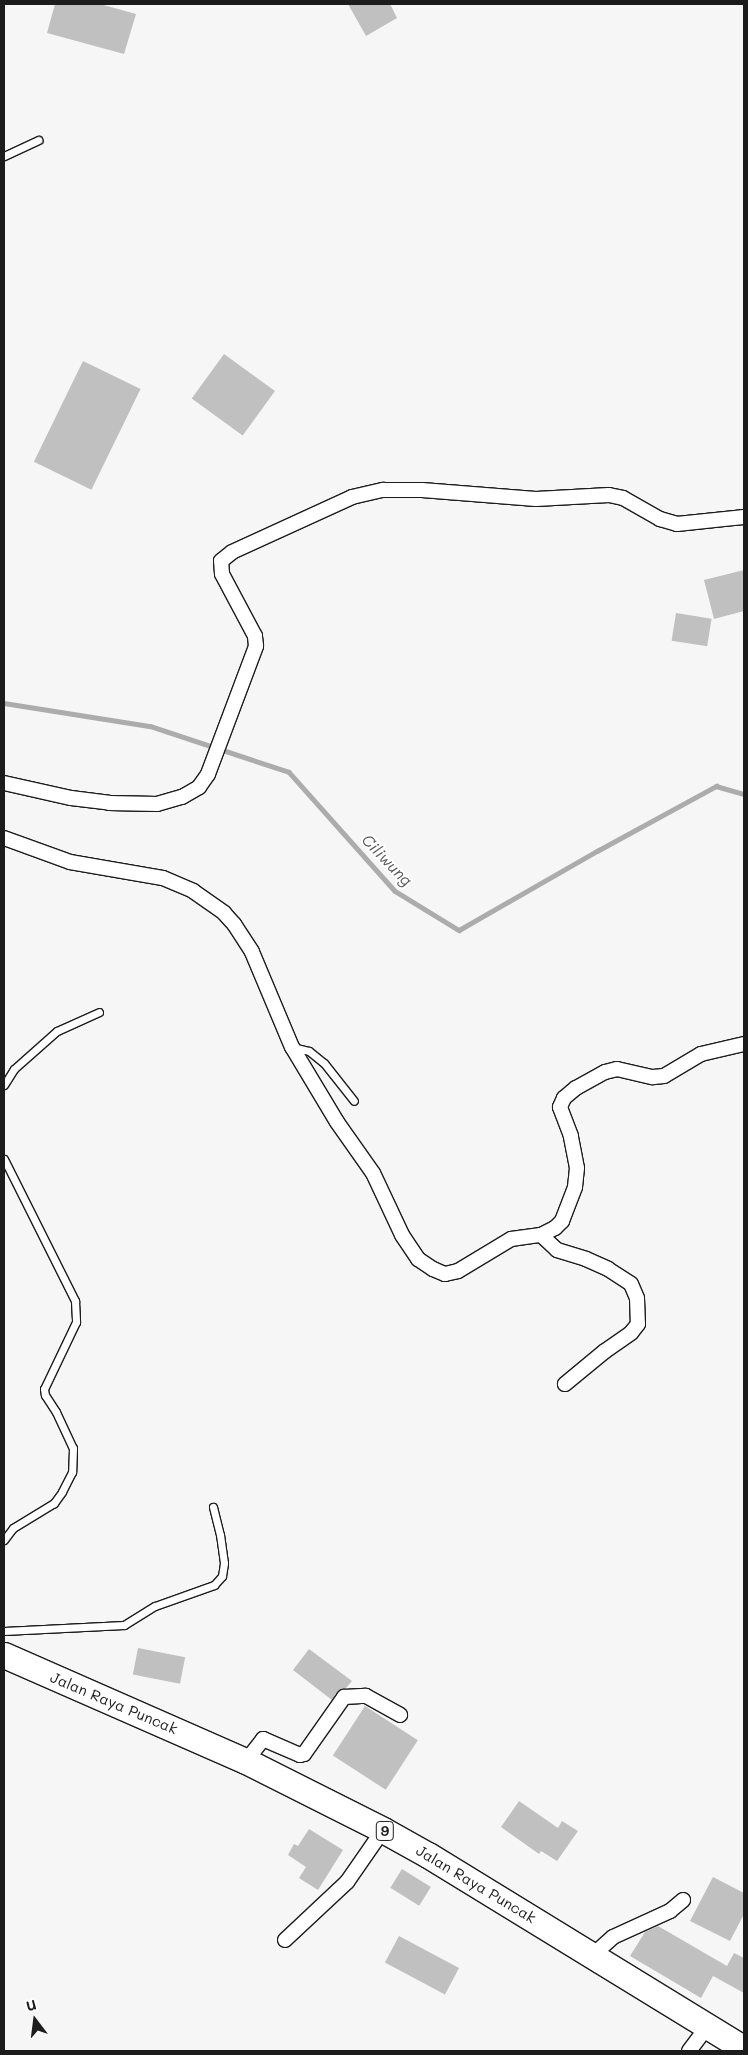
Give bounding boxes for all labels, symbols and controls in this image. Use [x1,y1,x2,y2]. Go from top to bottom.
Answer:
water label: Ciliwung [358,830,416,890]
street label: Jalan Raya Puncak [48,1668,180,1738]
road number: 9 [375,1820,395,1842]
street label: Jalan Raya Puncak [413,1841,539,1927]
north arrow [10,1995,60,2045]
text: U [24,1995,38,2015]

